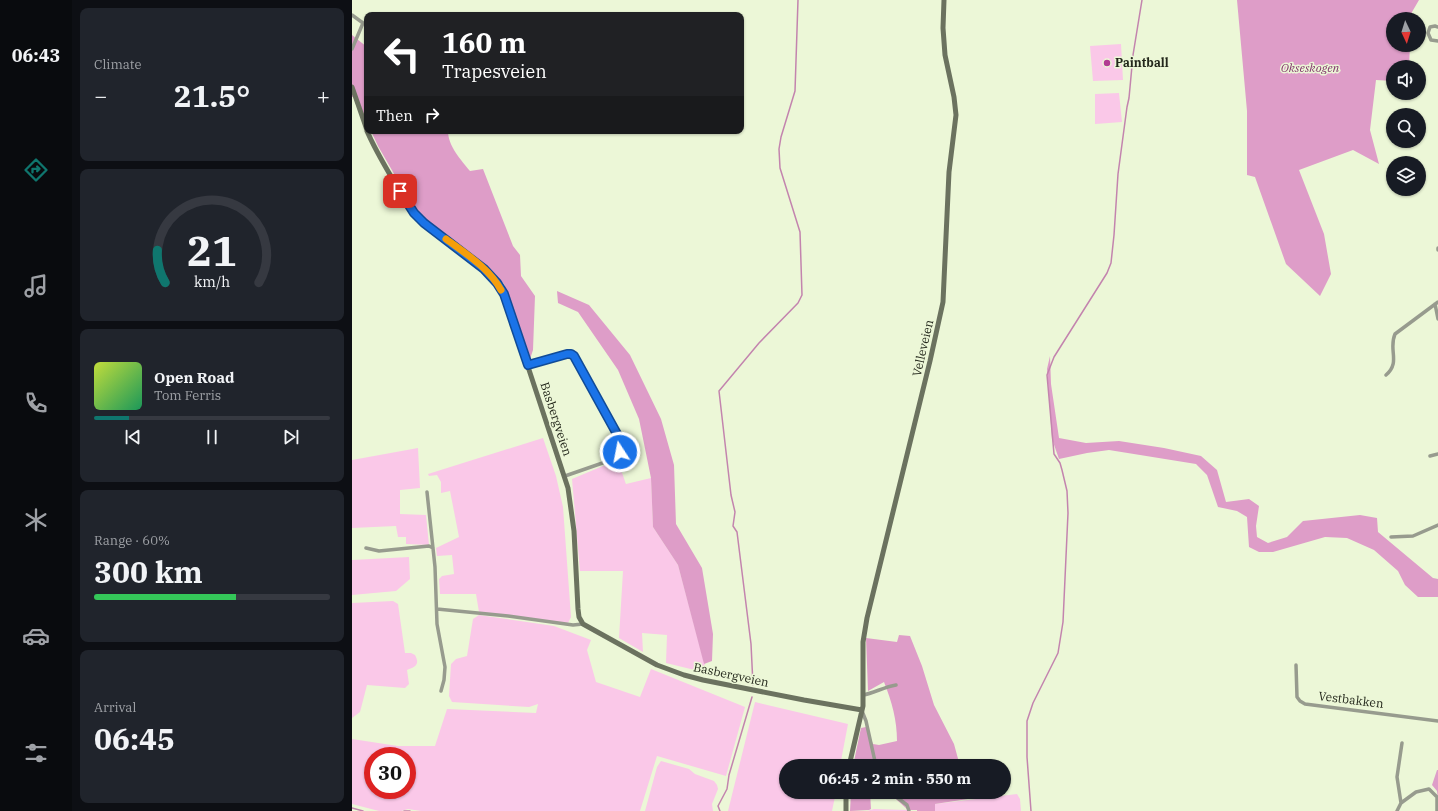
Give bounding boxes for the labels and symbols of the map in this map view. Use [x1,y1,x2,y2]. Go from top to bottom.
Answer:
north arrow [1386,12,1426,52]
place label: Paintball [1115,55,1169,70]
marker: Paintball [1102,58,1112,68]
park label: Okseskogen [1281,60,1340,75]
pin [383,174,417,208]
street label: Velleveien [909,318,936,378]
street label: Basbergveien [537,380,576,458]
position arrow [599,431,641,473]
street label: Basbergveien [692,659,771,690]
street label: Vestbakken [1318,688,1385,711]
speed limit sign: 30 [364,747,416,799]

